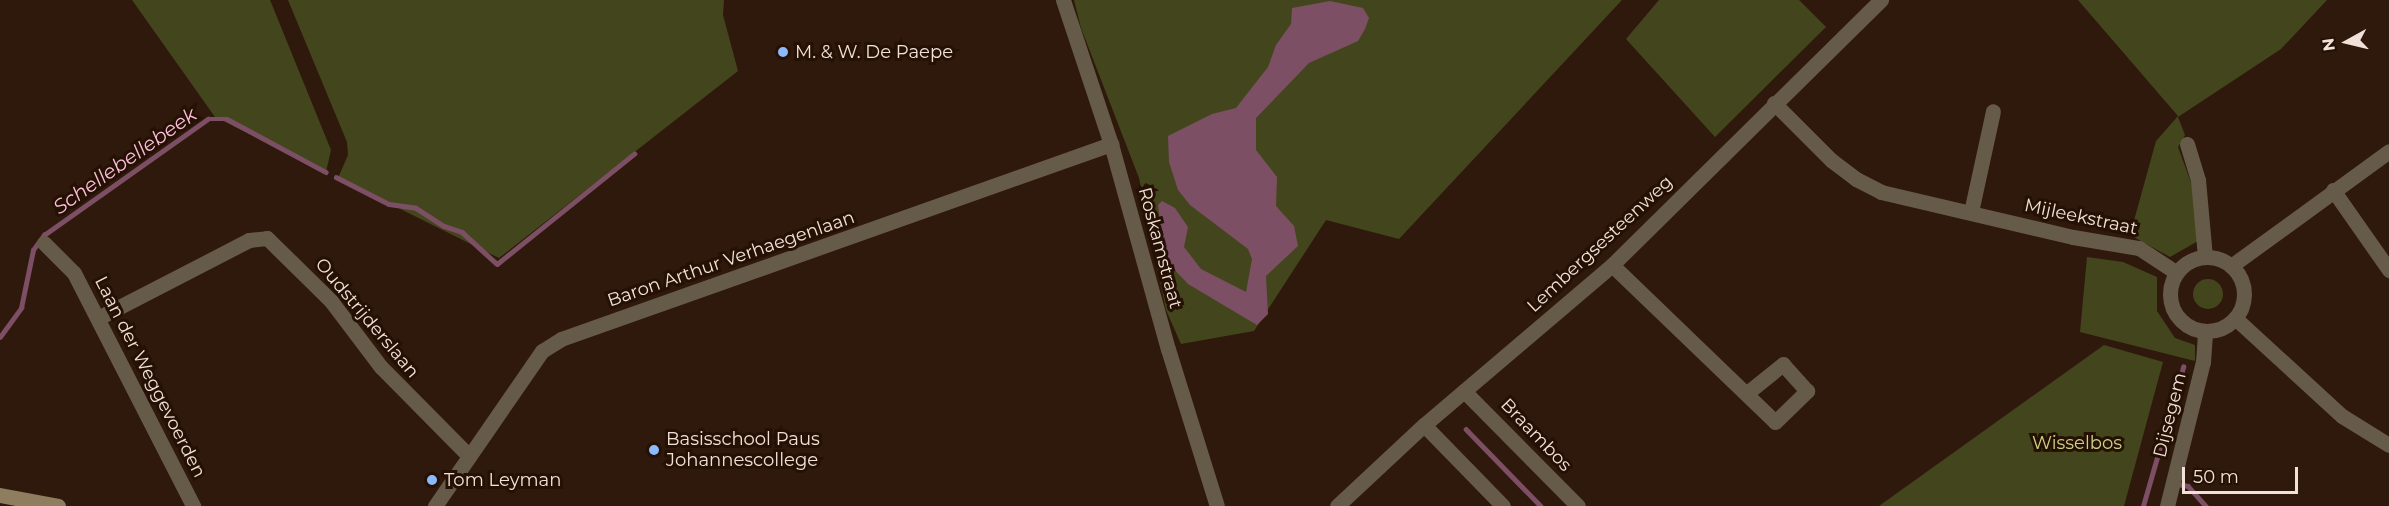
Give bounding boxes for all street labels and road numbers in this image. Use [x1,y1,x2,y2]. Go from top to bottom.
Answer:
street label: Lembergsesteenweg [1523,171,1677,317]
street label: Roskamstraat [1133,185,1187,311]
street label: Mijleekstraat [2022,194,2140,240]
street label: Baron Arthur Verhaegenlaan [605,206,857,312]
street label: Oudstrijderslaan [311,254,423,382]
street label: Laan der Weggevoerden [90,273,210,481]
street label: Dijsegem [2149,370,2191,460]
street label: Braambos [1496,394,1576,476]

